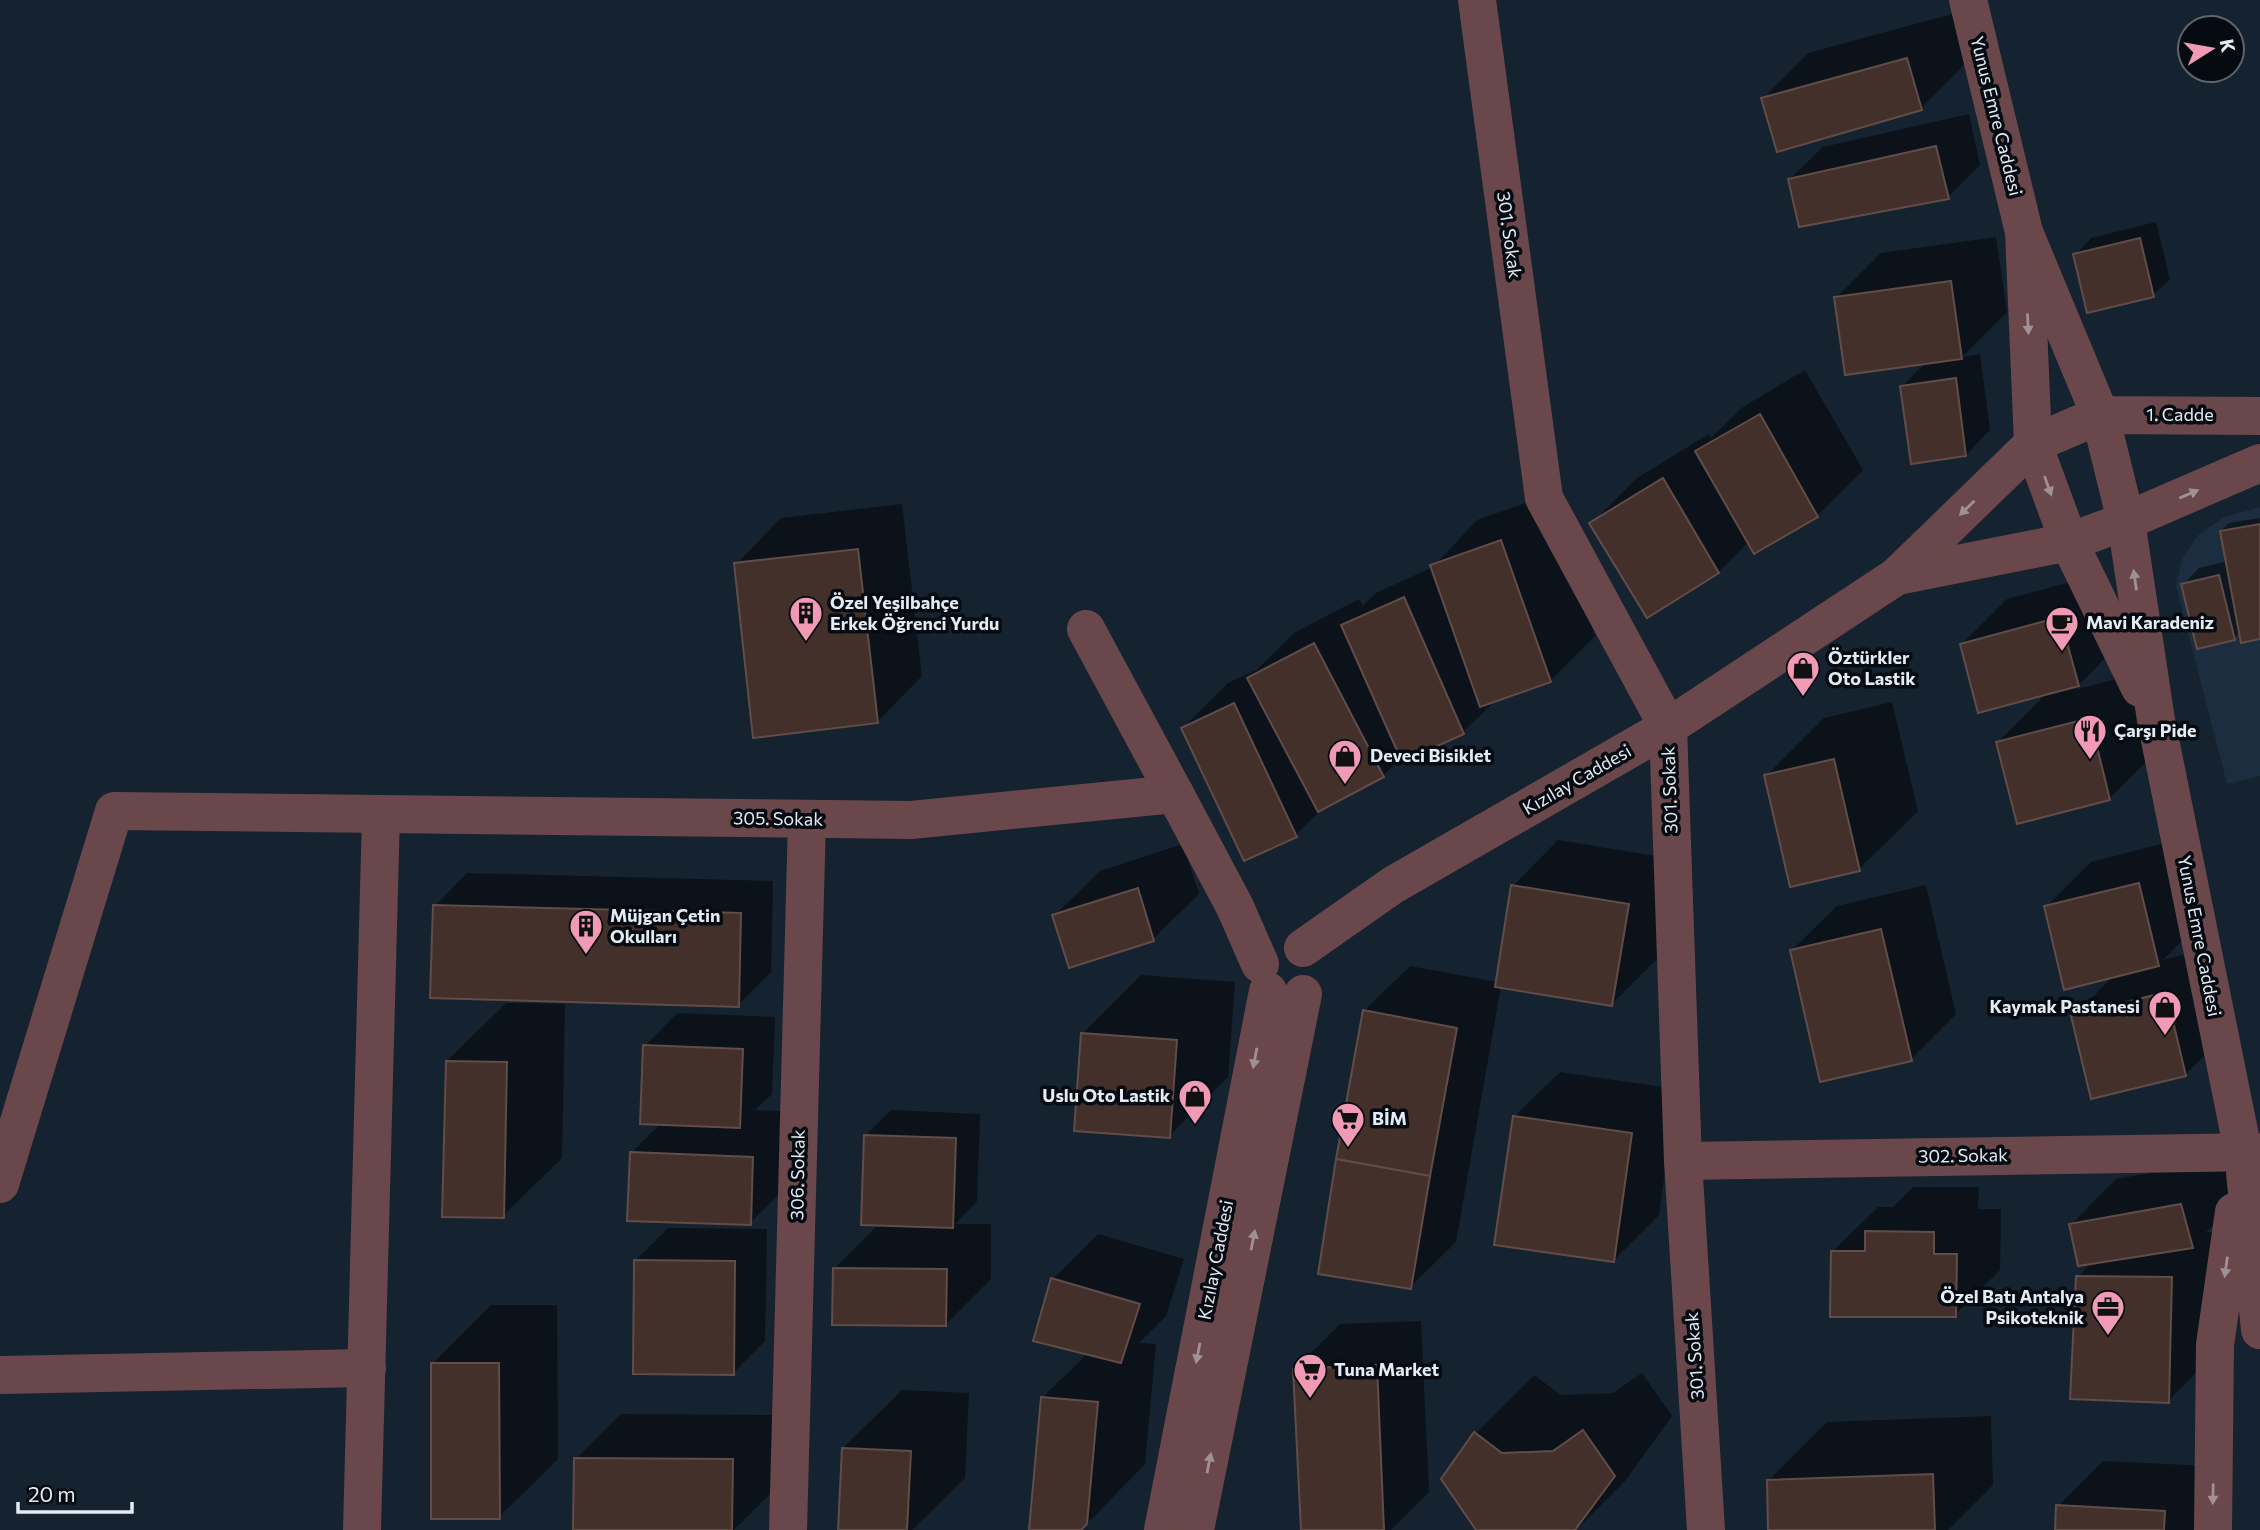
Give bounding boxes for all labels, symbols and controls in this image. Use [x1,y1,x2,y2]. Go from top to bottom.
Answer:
north arrow [2176,14,2246,84]
street label: Yunus Emre Caddesi [1966,34,2027,198]
text: K [2216,37,2241,54]
street label: 301. Sokak [1493,190,1527,280]
one-way arrow [2022,314,2033,336]
street label: 1. Cadde [2146,403,2214,425]
one-way arrow [2043,475,2054,496]
one-way arrow [2179,488,2199,500]
one-way arrow [1959,500,1976,516]
one-way arrow [2129,569,2140,591]
place label: Özel Yeşilbahçe Erkek Öğrenci Yurdu [830,591,999,634]
building icon: Özel Yeşilbahçe Erkek Öğrenci Yurdu [787,594,825,643]
cafe icon: Mavi Karadeniz [2043,604,2081,653]
place label: Mavi Karadeniz [2086,611,2214,633]
place label: Öztürkler Oto Lastik [1828,646,1916,689]
shop icon: Öztürkler Oto Lastik [1784,649,1822,698]
restaurant icon: Çarşı Pide [2071,712,2109,761]
place label: Çarşı Pide [2114,719,2197,741]
shop icon: Deveci Bisiklet [1326,737,1364,786]
street label: Kızılay Caddesi [1518,739,1635,819]
place label: Deveci Bisiklet [1370,744,1491,766]
street label: 301. Sokak [1656,746,1682,834]
street label: 305. Sokak [733,806,823,830]
street label: Yunus Emre Caddesi [2174,853,2226,1018]
place label: Müjgan Çetin Okulları [610,904,720,947]
building icon: Müjgan Çetin Okulları [567,907,605,956]
shop icon: Kaymak Pastanesi [2146,988,2184,1037]
place label: Kaymak Pastanesi [1990,995,2140,1017]
one-way arrow [1249,1047,1260,1069]
shop icon: Uslu Oto Lastik [1176,1077,1214,1126]
place label: Uslu Oto Lastik [1042,1084,1171,1106]
supermarket icon: BİM [1329,1100,1367,1149]
place label: BİM [1372,1107,1407,1129]
street label: 306. Sokak [785,1129,809,1220]
street label: 302. Sokak [1918,1143,2008,1167]
street label: Kızılay Caddesi [1193,1198,1237,1322]
one-way arrow [1248,1229,1259,1251]
one-way arrow [2220,1256,2231,1278]
place label: Özel Batı Antalya Psikoteknik [1940,1285,2085,1328]
office icon: Özel Batı Antalya Psikoteknik [2089,1288,2127,1337]
street label: 301. Sokak [1680,1311,1708,1401]
one-way arrow [1192,1342,1203,1364]
supermarket icon: Tuna Market [1291,1351,1329,1400]
place label: Tuna Market [1334,1358,1439,1380]
one-way arrow [1203,1452,1214,1474]
scale bar [18,1470,131,1514]
text: 20 m [28,1481,76,1506]
one-way arrow [2207,1483,2219,1505]

